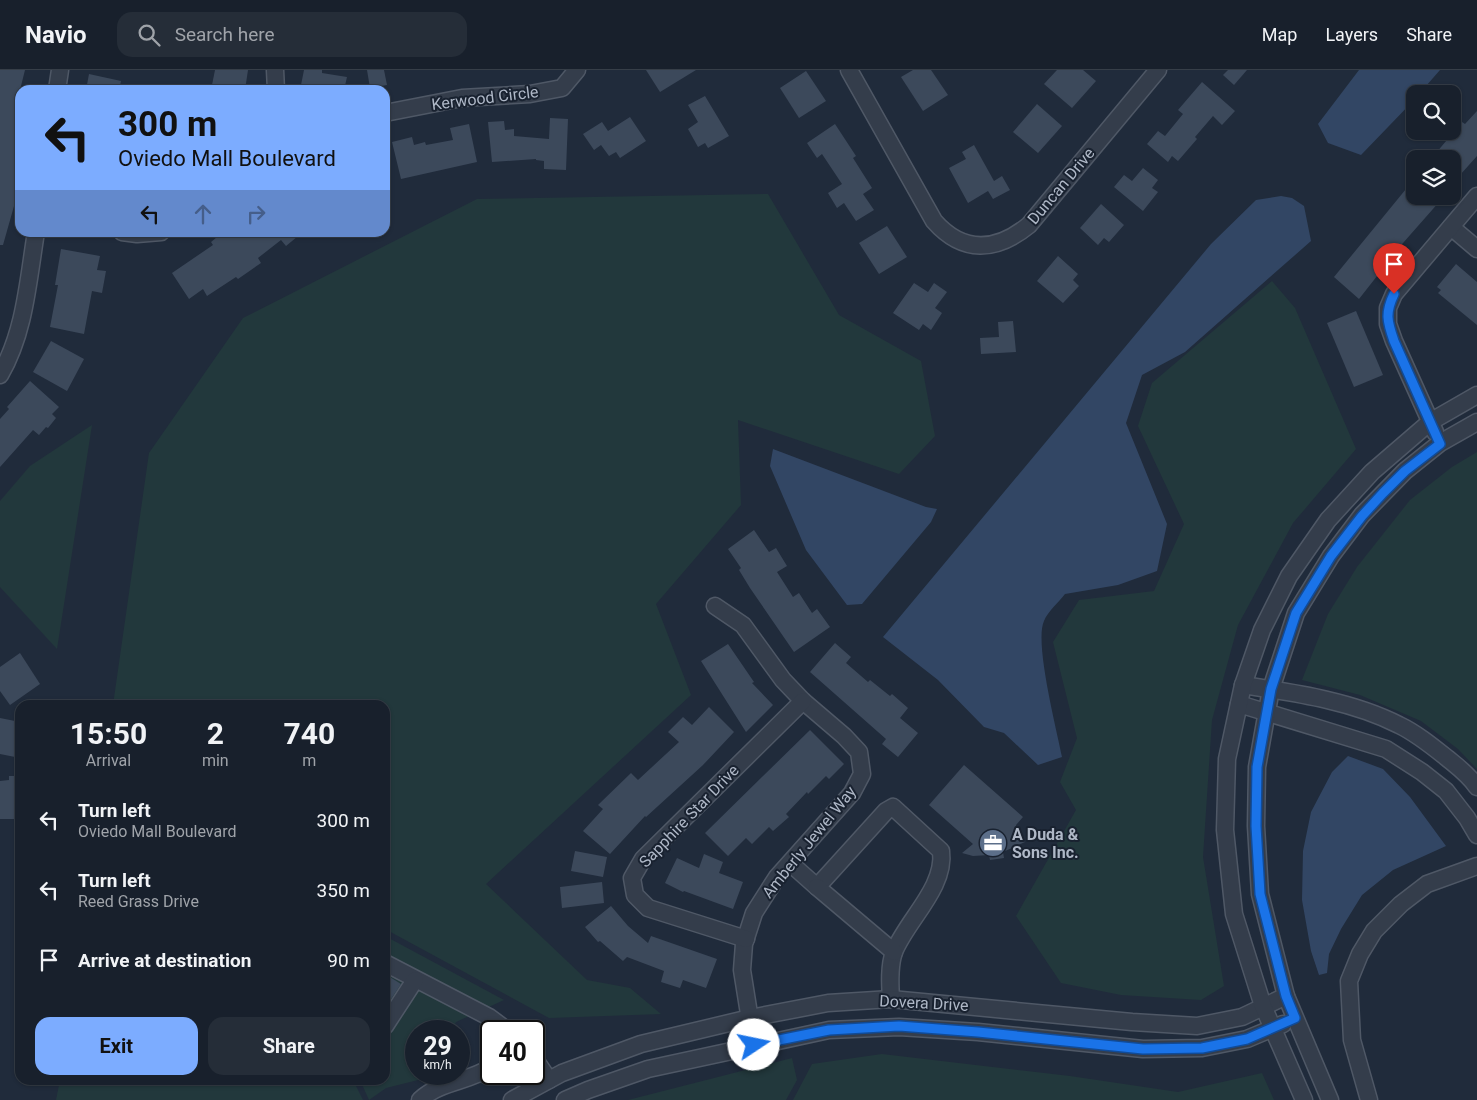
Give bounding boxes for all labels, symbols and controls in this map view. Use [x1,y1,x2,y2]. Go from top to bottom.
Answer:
search box [117,12,467,57]
text: Navio [25,21,87,49]
icon: search [135,21,163,49]
text: Search here [175,23,275,46]
text: Map [1262,24,1297,45]
text: Layers [1325,24,1378,45]
text: Share [1406,24,1452,45]
street label: Kerwood Circle [431,82,539,114]
map controls [1406,85,1461,205]
button: search [1406,85,1461,140]
text: 300 m [118,104,217,145]
icon: left [35,105,100,170]
street label: Duncan Drive [1024,144,1098,228]
text: Oviedo Mall Boulevard [118,146,336,171]
button: layers [1406,150,1461,205]
icon: left [136,200,164,228]
icon: ahead [189,200,217,228]
icon: right [242,200,270,228]
pin [1373,243,1415,294]
icon: arrive [1380,250,1408,278]
text: 15:50 [70,716,147,751]
text: 2 [207,716,224,751]
text: 740 [284,716,335,751]
text: Arrival [86,751,131,770]
text: min [202,751,229,770]
text: m [302,751,316,770]
street label: Sapphire Star Drive [635,761,743,871]
street label: Amberly Jewel Way [758,782,860,902]
text: Turn left [78,799,151,822]
icon: left [35,806,63,834]
text: 300 m [317,809,370,832]
text: Oviedo Mall Boulevard [78,822,237,841]
place label: A Duda & Sons Inc. [1012,825,1079,862]
office icon: A Duda & Sons Inc. [978,828,1008,858]
text: Turn left [78,869,151,892]
icon: left [35,876,63,904]
text: 350 m [317,879,370,902]
text: Reed Grass Drive [78,892,199,911]
icon: arrive [35,946,63,974]
text: Arrive at destination [78,949,251,972]
text: 90 m [327,949,370,972]
street label: Dovera Drive [879,991,969,1015]
button: Exit [35,1017,198,1075]
button: Share [208,1017,370,1075]
position arrow [727,1018,779,1070]
speed limit sign: 40 [480,1020,545,1085]
text: 29 [423,1032,452,1061]
text: km/h [423,1058,452,1072]

